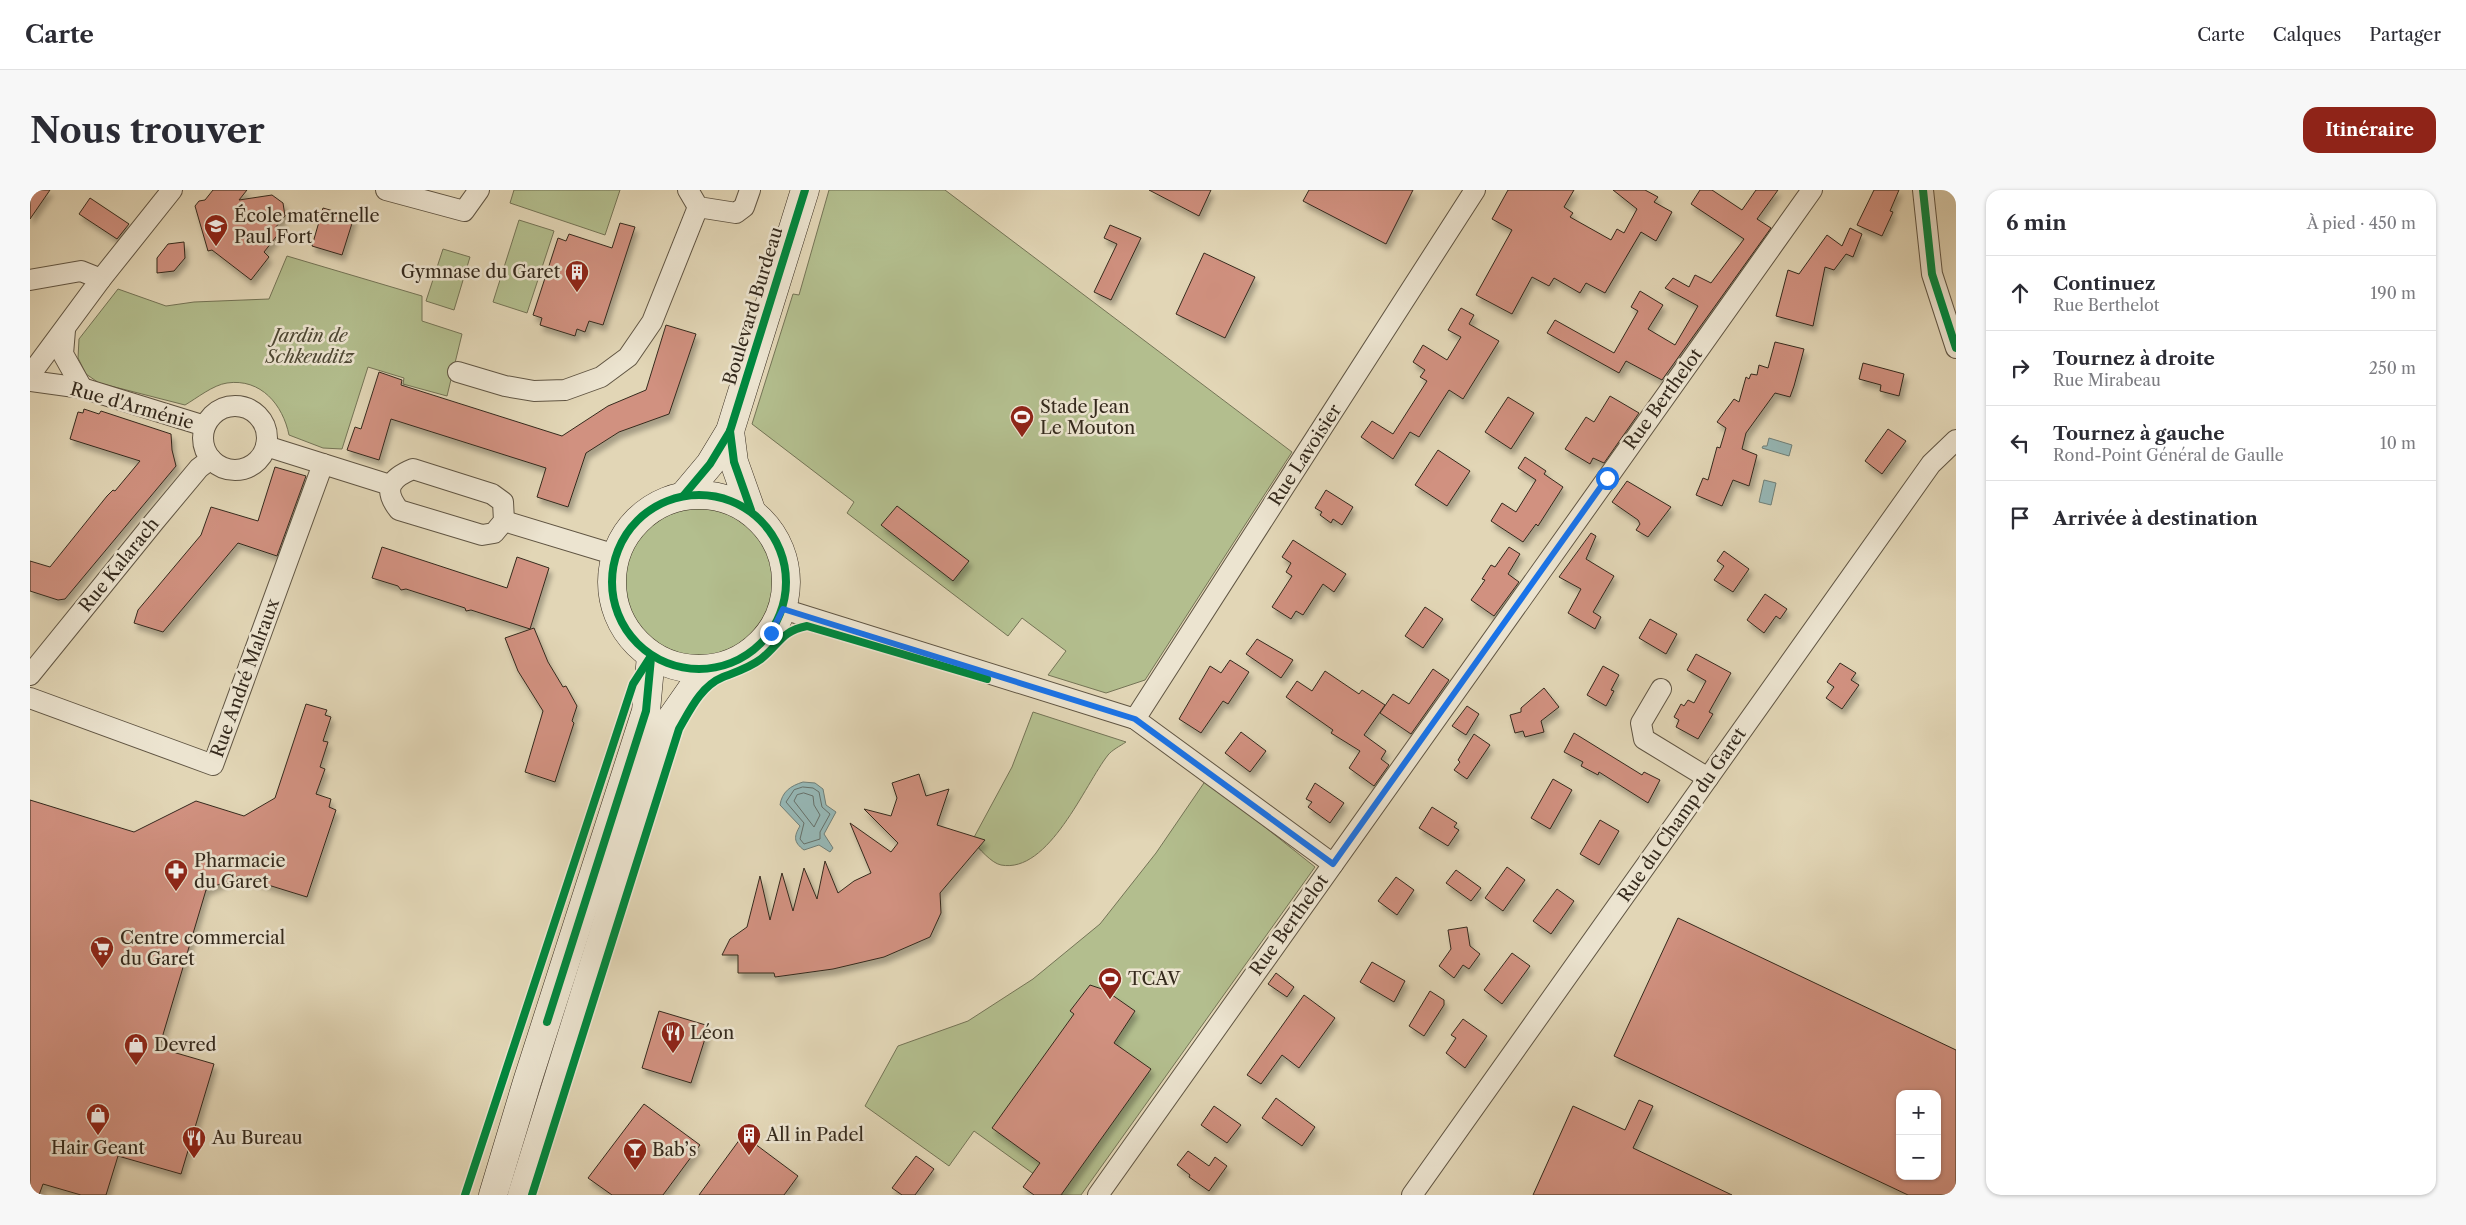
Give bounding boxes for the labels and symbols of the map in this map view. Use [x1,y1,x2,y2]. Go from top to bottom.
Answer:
place label: École maternelle Paul Fort [234,204,380,248]
school or university icon: École maternelle Paul Fort [203,213,229,247]
street label: Boulevard Burdeau [718,224,788,388]
building icon: Gymnase du Garet [564,259,590,293]
place label: Gymnase du Garet [401,261,561,283]
park label: Jardin de Schkeuditz [265,325,356,368]
street label: Rue Berthelot [1619,344,1707,454]
street label: Rue d'Arménie [68,378,196,434]
place label: Stade Jean Le Mouton [1040,396,1135,439]
street label: Rue Lavoisier [1264,400,1346,510]
sports icon: Stade Jean Le Mouton [1009,404,1035,438]
route start [1596,467,1619,490]
street label: Rue Kalarach [74,513,164,617]
street label: Rue André Malraux [206,595,284,761]
route end [760,622,783,645]
street label: Rue du Champ du Garet [1613,723,1751,906]
place label: Pharmacie du Garet [194,850,286,893]
pharmacy icon: Pharmacie du Garet [163,858,189,892]
street label: Rue Berthelot [1245,870,1333,980]
place label: Centre commercial du Garet [120,927,285,970]
supermarket icon: Centre commercial du Garet [89,935,115,969]
sports icon: TCAV [1097,966,1123,1000]
place label: TCAV [1128,968,1181,990]
restaurant icon: Léon [660,1020,686,1054]
place label: Léon [690,1022,734,1044]
shop icon: Devred [123,1032,149,1066]
place label: Devred [154,1034,216,1056]
shop icon: Hair Geant [85,1102,111,1136]
building icon: All in Padel [736,1122,762,1156]
place label: All in Padel [765,1124,864,1146]
restaurant icon: Au Bureau [181,1125,207,1159]
place label: Au Bureau [211,1127,303,1149]
place label: Hair Geant [51,1137,146,1159]
bar icon: Bab’s [622,1137,648,1171]
place label: Bab’s [652,1139,696,1161]

